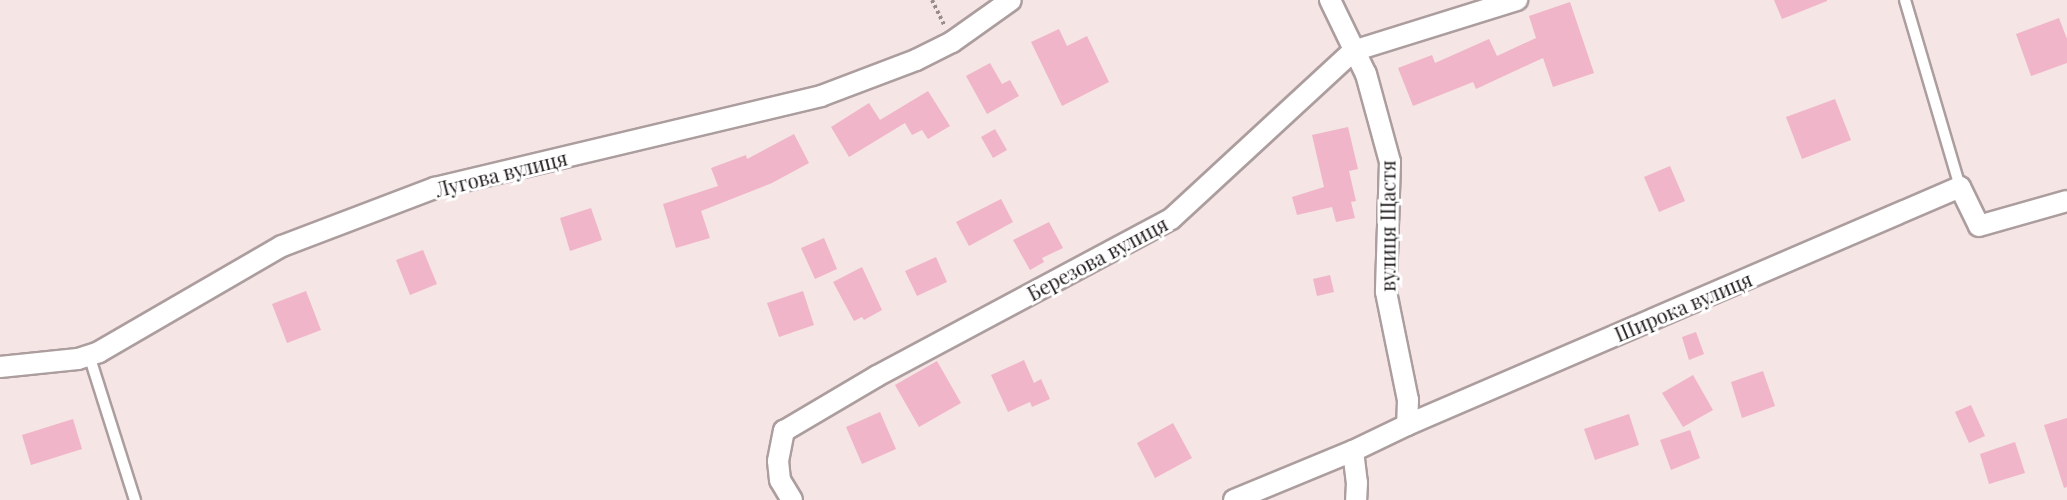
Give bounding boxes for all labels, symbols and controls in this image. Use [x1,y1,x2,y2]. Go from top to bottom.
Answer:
street label: Лугова вулиця [433,145,569,201]
street label: вулиця Щастя [1375,160,1399,292]
street label: Березова вулиця [1023,211,1171,305]
street label: Широка вулиця [1611,266,1755,346]

